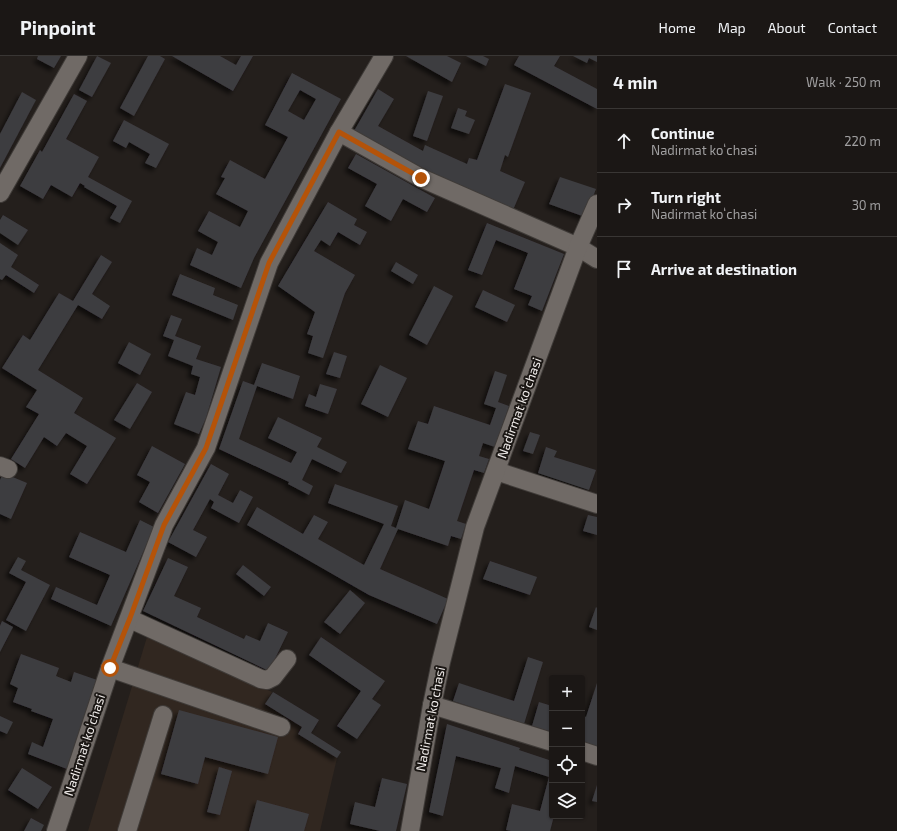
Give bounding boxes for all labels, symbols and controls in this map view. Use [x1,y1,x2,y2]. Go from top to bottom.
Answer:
text: Pinpoint [20,16,95,39]
text: Home [659,19,696,36]
text: Map [718,19,746,36]
text: About [768,19,806,36]
text: Contact [828,19,877,36]
text: 4 min [613,72,657,92]
text: Walk · 250 m [806,74,881,90]
text: Continue [651,124,714,142]
icon: ahead [613,130,635,152]
text: 220 m [844,133,881,149]
text: Nadirmat koʻchasi [651,142,757,158]
route end [412,169,430,187]
text: Turn right [651,188,721,206]
icon: right [613,194,635,216]
text: 30 m [852,197,881,213]
text: Nadirmat koʻchasi [651,206,757,222]
icon: arrive [613,258,635,280]
text: Arrive at destination [651,260,797,278]
street label: Nadirmat koʻchasi [493,355,545,461]
route start [101,659,119,677]
street label: Nadirmat koʻchasi [412,665,448,773]
map controls [549,675,585,819]
button: + [549,675,585,711]
street label: Nadirmat koʻchasi [60,692,108,798]
button: − [549,711,585,747]
button: locate [549,747,585,783]
button: layers [549,783,585,819]

